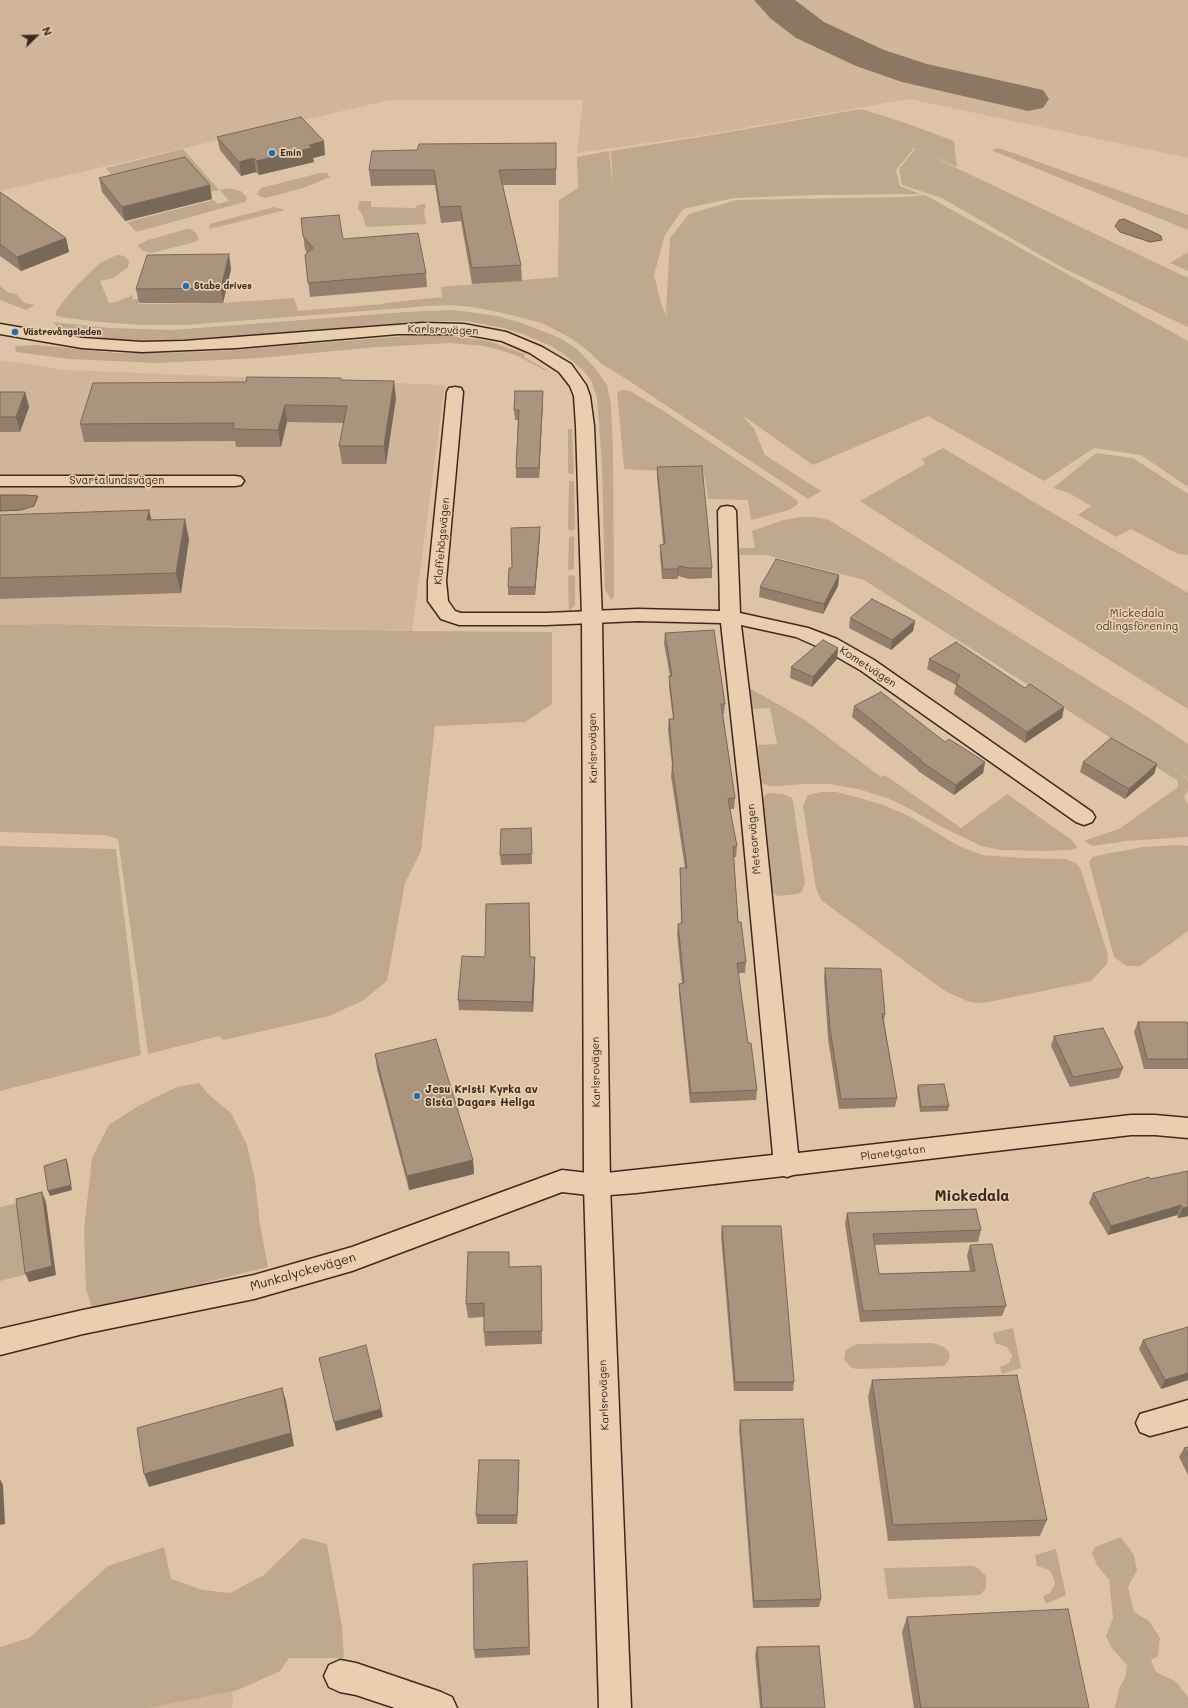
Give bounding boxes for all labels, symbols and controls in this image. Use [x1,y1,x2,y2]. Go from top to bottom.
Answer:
north arrow [16,16,56,56]
text: N [39,24,56,38]
marker: Emin [267,148,277,158]
place label: Emin [280,148,301,158]
marker: Stabe drives [181,281,191,291]
place label: Stabe drives [194,281,252,291]
street label: Karlsrovägen [407,322,479,338]
marker: Västrevångsleden [10,327,20,337]
place label: Västrevångsleden [23,327,101,337]
street label: Svartalundsvägen [70,474,164,488]
street label: Klaffehögsvägen [432,497,452,585]
park label: Mickedala odlingsförening [1096,607,1178,633]
street label: Kometvägen [837,644,899,690]
street label: Karlsrovägen [586,713,600,783]
street label: Meteorvägen [744,803,764,875]
street label: Karlsrovägen [589,1037,603,1107]
place label: Jesu Kristi Kyrka av Sista Dagars Heliga [425,1083,538,1109]
marker: Jesu Kristi Kyrka av Sista Dagars Heliga [412,1091,422,1101]
street label: Planetgatan [860,1142,926,1164]
district label: Mickedala [934,1187,1010,1205]
street label: Munkalyckevägen [248,1249,358,1295]
street label: Karlsrovägen [596,1359,612,1431]

